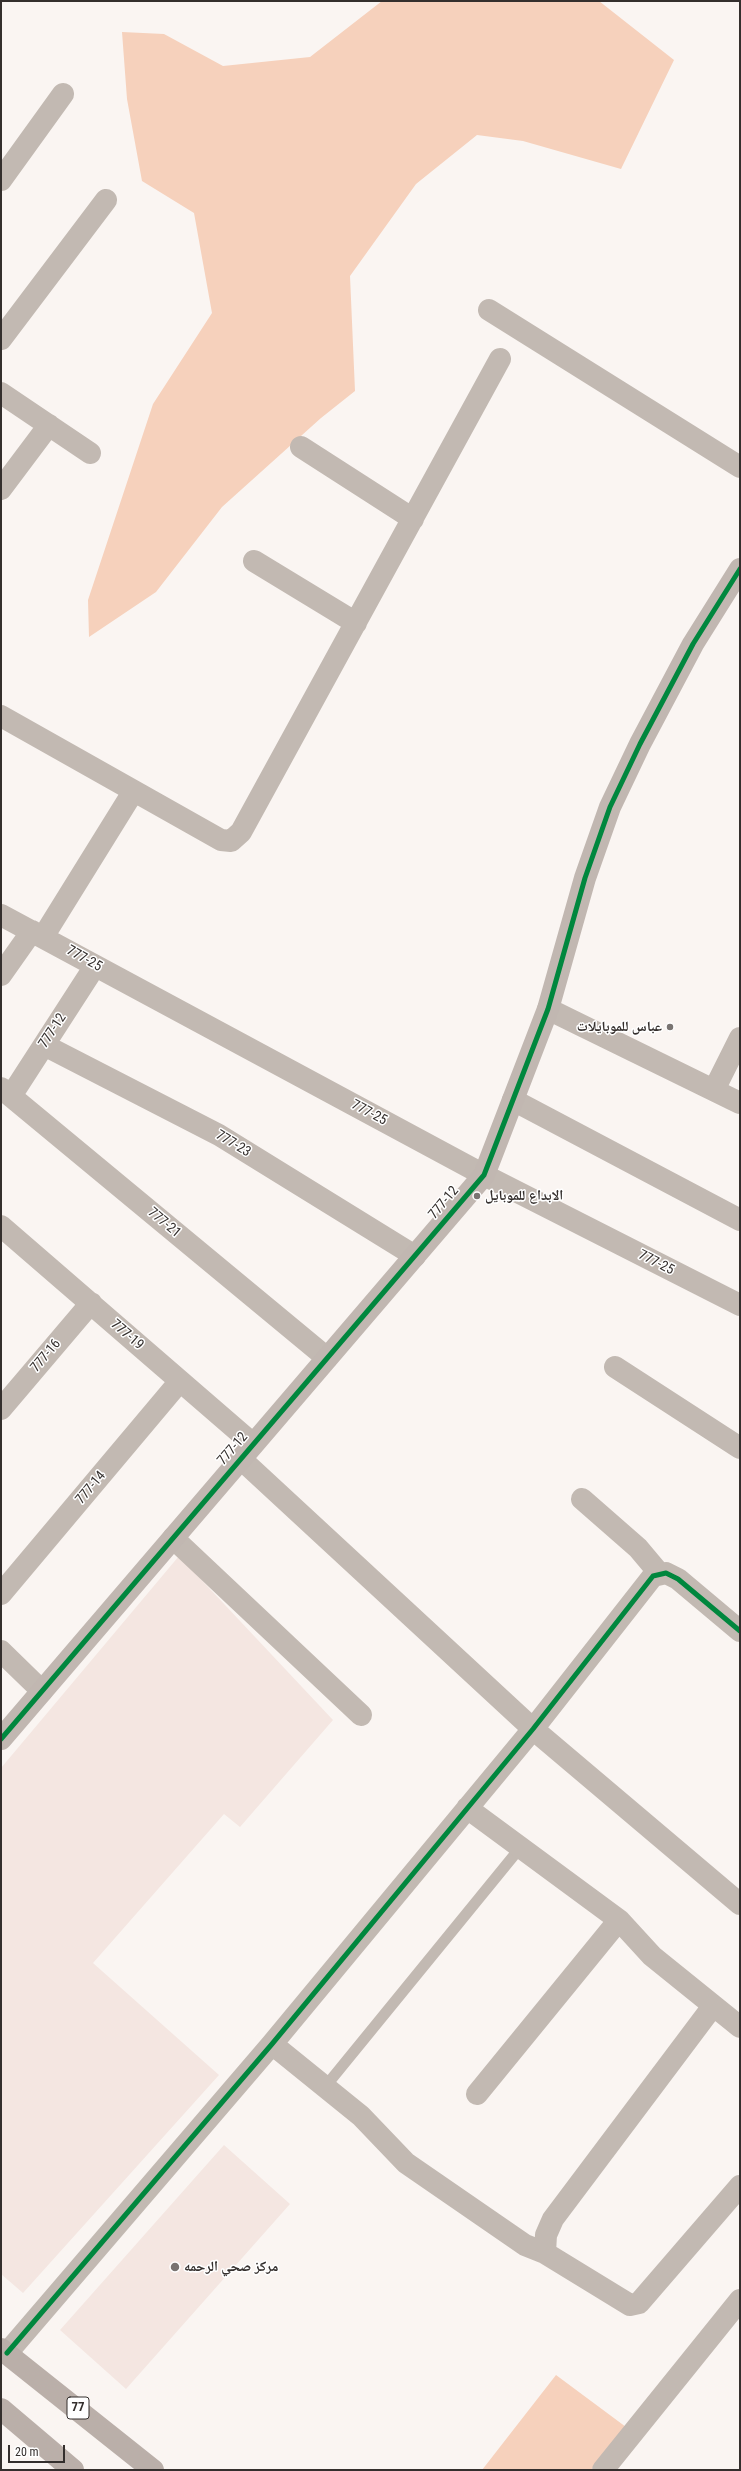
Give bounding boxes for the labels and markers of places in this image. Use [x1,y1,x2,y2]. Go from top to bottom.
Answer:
place label: عباس للموبايلات [577,1019,662,1035]
marker: عباس للموبايلات [665,1022,675,1032]
place label: الابداع للموبايل [485,1188,563,1204]
marker: الابداع للموبايل [472,1191,482,1201]
place label: مركز صحي الرحمه [184,2259,278,2275]
marker: مركز صحي الرحمه [169,2261,181,2273]

